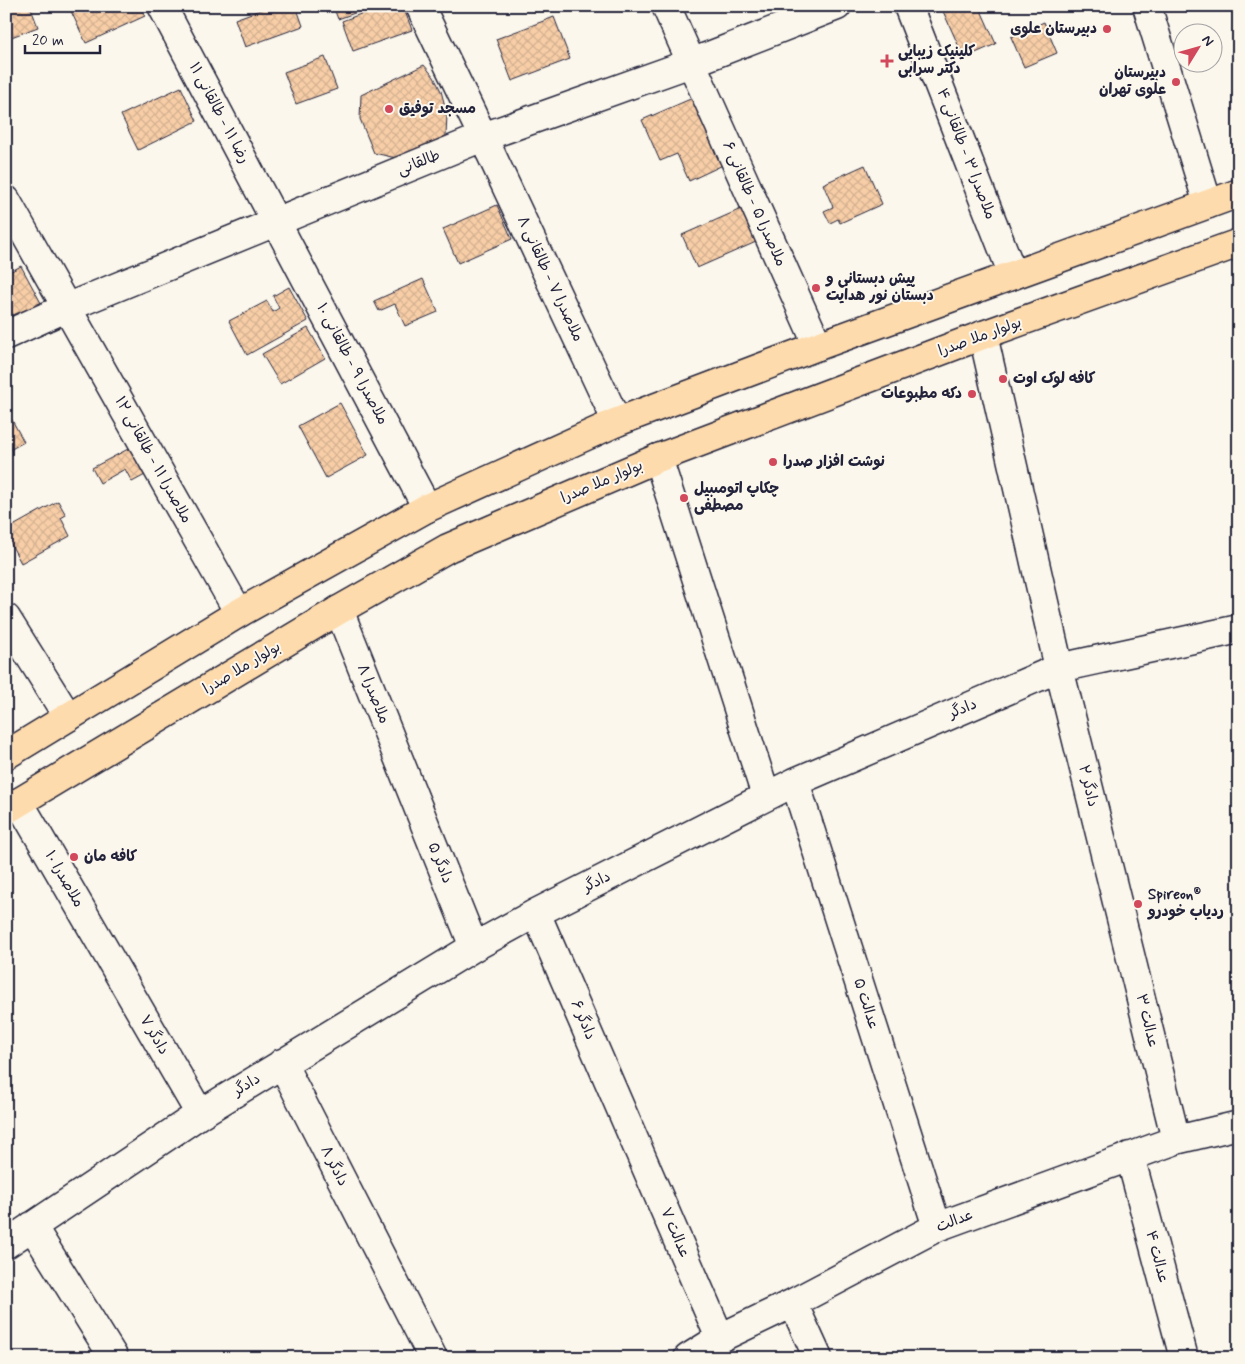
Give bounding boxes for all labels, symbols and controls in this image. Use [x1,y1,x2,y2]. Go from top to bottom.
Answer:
place label: دبیرستان علوی [1010,19,1097,39]
scale bar [25,22,100,54]
north arrow [1172,22,1222,72]
marker: دبیرستان علوی [1101,23,1113,35]
text: 20 m [32,31,64,51]
text: N [1198,32,1218,50]
place label: کلینیک زیبایی دکتر سرابی [898,42,976,79]
marker: کلینیک زیبایی دکتر سرابی [880,54,894,68]
street label: رضا ۱۱ - طالقانی ۱۱ [184,59,254,167]
place label: دبیرستان علوی تهران [1099,63,1166,100]
marker: دبیرستان علوی تهران [1170,76,1182,88]
street label: ملاصدرا ۳ - طالقانی ۴ [932,85,1000,223]
place label: مسجد توفیق [399,99,476,119]
marker: مسجد توفیق [383,103,395,115]
street label: ملاصدرا ۵ - طالقانی ۶ [717,138,791,270]
street label: طالقانی [395,145,443,181]
street label: ملاصدرا ۷ - طالقانی ۸ [512,213,588,345]
place label: پیش دبستانی و دبستان نور هدایت [825,269,934,306]
marker: پیش دبستانی و دبستان نور هدایت [810,282,822,294]
street label: ملاصدرا ۹ - طالقانی ۱۰ [311,300,393,428]
street label: بولوار ملا صدرا [936,313,1024,361]
place label: کافه لوک اوت [1013,369,1096,389]
marker: کافه لوک اوت [997,373,1009,385]
place label: دکه مطبوعات [881,384,962,404]
marker: دکه مطبوعات [966,388,978,400]
street label: ملاصدرا ۱۱ - طالقانی ۱۲ [110,393,196,527]
place label: نوشت افزار صدرا [783,452,885,472]
street label: بولوار ملا صدرا [558,456,646,508]
marker: نوشت افزار صدرا [767,456,779,468]
place label: چکاپ اتومىبیل مصطفی [694,479,779,516]
marker: چکاپ اتومىبیل مصطفی [678,492,690,504]
street label: بولوار ملا صدرا [199,637,285,699]
street label: ملاصدرا ۸ [352,661,394,727]
street label: دادگر [944,694,980,725]
street label: دادگر ۲ [1073,763,1103,809]
street label: دادگر ۵ [423,839,457,887]
street label: ملاصدرا ۱۰ [40,847,88,911]
place label: کافه مان [84,847,137,867]
marker: کافه مان [68,851,80,863]
street label: دادگر [578,867,614,898]
place label: Spireon® ردیاب خودرو [1147,885,1224,922]
marker: Spireon® ردیاب خودرو [1132,898,1144,910]
street label: عدالت ۵ [848,976,884,1032]
street label: عدالت ۳ [1131,992,1163,1050]
street label: دادگر ۶ [566,997,600,1043]
street label: دادگر ۷ [135,1011,173,1059]
street label: دادگر [228,1069,264,1102]
street label: دادگر ۸ [315,1142,353,1190]
street label: عدالت ۷ [655,1205,695,1261]
street label: عدالت [933,1205,977,1237]
street label: عدالت ۴ [1140,1228,1174,1286]

